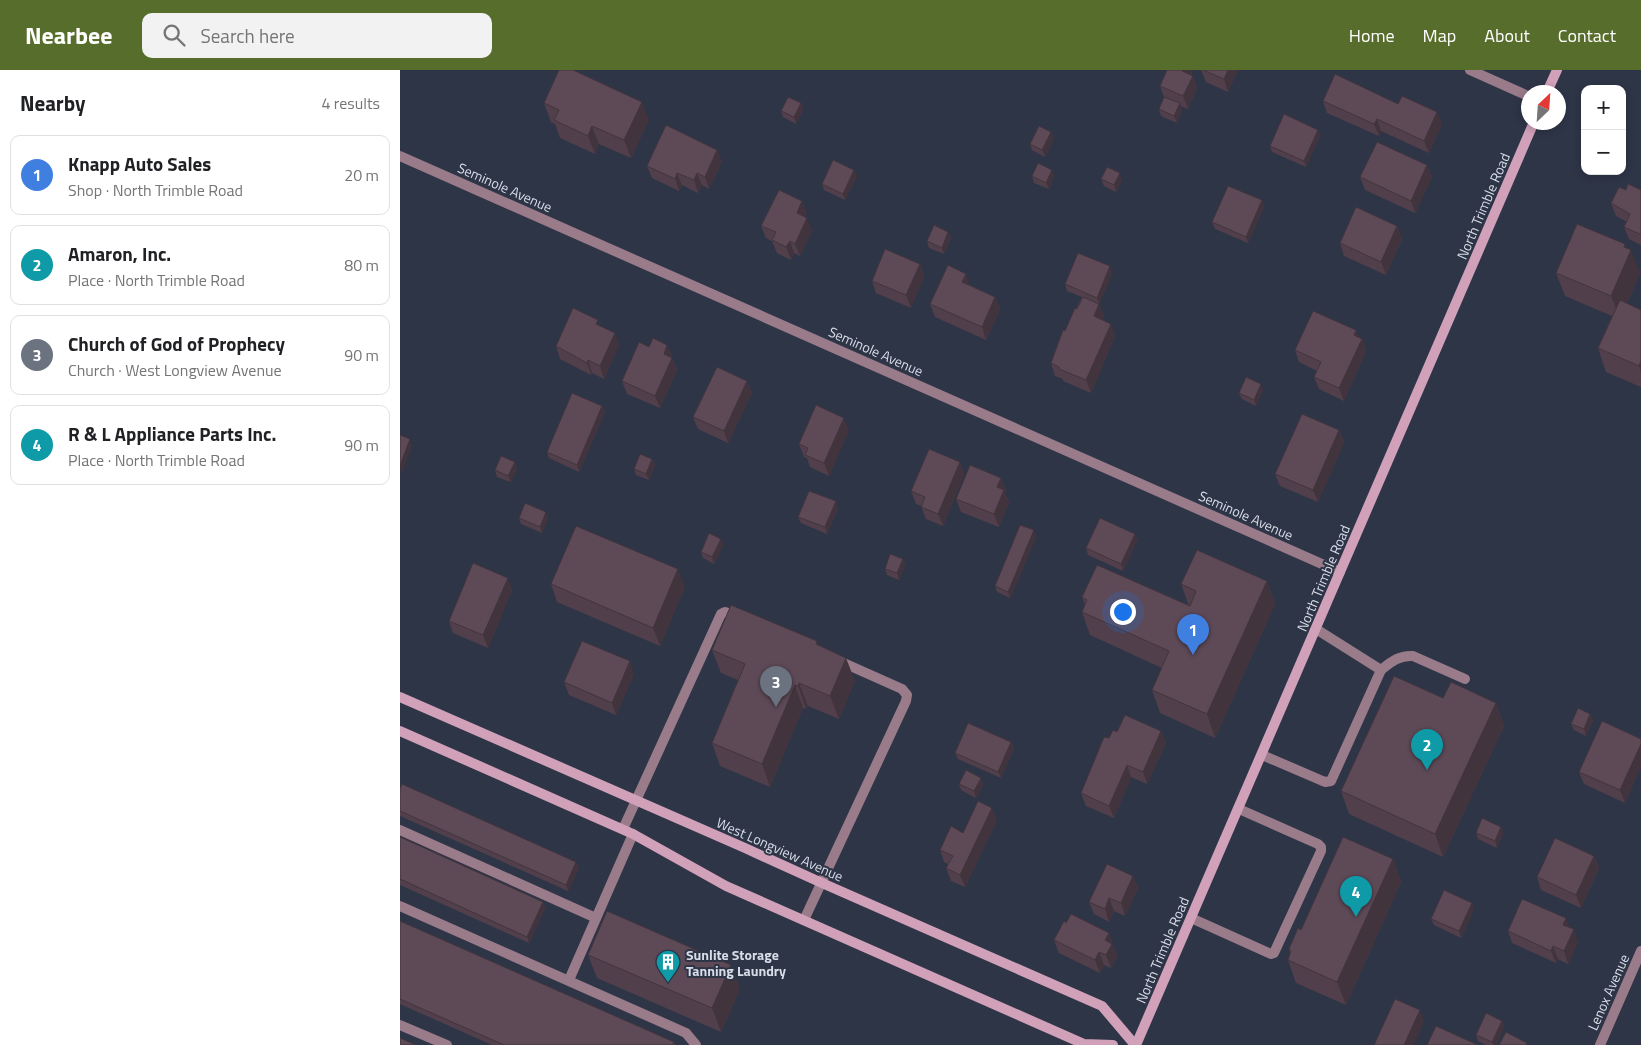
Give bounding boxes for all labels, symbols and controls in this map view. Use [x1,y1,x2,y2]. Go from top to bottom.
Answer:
search box [142,13,492,58]
text: Nearbee [25,17,112,53]
icon: search [160,21,188,49]
text: Search here [200,21,295,50]
text: Home [1349,22,1395,49]
text: Map [1423,22,1456,49]
text: About [1484,22,1530,49]
text: Contact [1558,22,1616,49]
north arrow [1521,85,1566,130]
map controls [1581,85,1626,175]
button: + [1581,85,1626,130]
text: Nearby [20,87,85,119]
text: 4 results [321,91,380,115]
button: − [1581,130,1626,175]
text: Knapp Auto Sales [68,149,211,178]
street label: North Trimble Road [1451,149,1515,263]
street label: Seminole Avenue [454,157,556,217]
text: 1 [33,163,41,187]
text: 20 m [344,163,379,187]
text: Shop · North Trimble Road [68,178,243,202]
text: Amaron, Inc. [68,239,171,268]
text: 2 [33,253,41,277]
text: 80 m [344,253,379,277]
text: Place · North Trimble Road [68,268,245,292]
street label: Seminole Avenue [825,321,927,381]
text: Church of God of Prophecy [68,329,285,358]
text: 3 [33,343,41,367]
text: 90 m [344,343,379,367]
text: Church · West Longview Avenue [68,358,282,382]
text: R & L Appliance Parts Inc. [68,419,276,448]
text: 4 [33,433,41,457]
text: 90 m [344,433,379,457]
text: Place · North Trimble Road [68,448,245,472]
street label: Seminole Avenue [1195,485,1297,545]
street label: North Trimble Road [1291,521,1355,635]
your location [1110,599,1136,625]
pin: 1 [1177,614,1209,655]
pin: 3 [760,666,792,707]
pin: 2 [1411,729,1443,770]
street label: West Longview Avenue [713,812,847,886]
pin: 4 [1340,876,1372,917]
street label: North Trimble Road [1130,893,1194,1007]
place label: Sunlite Storage Tanning Laundry [686,944,786,981]
building icon: Sunlite Storage Tanning Laundry [655,949,681,983]
street label: Lenox Avenue [1582,950,1634,1034]

